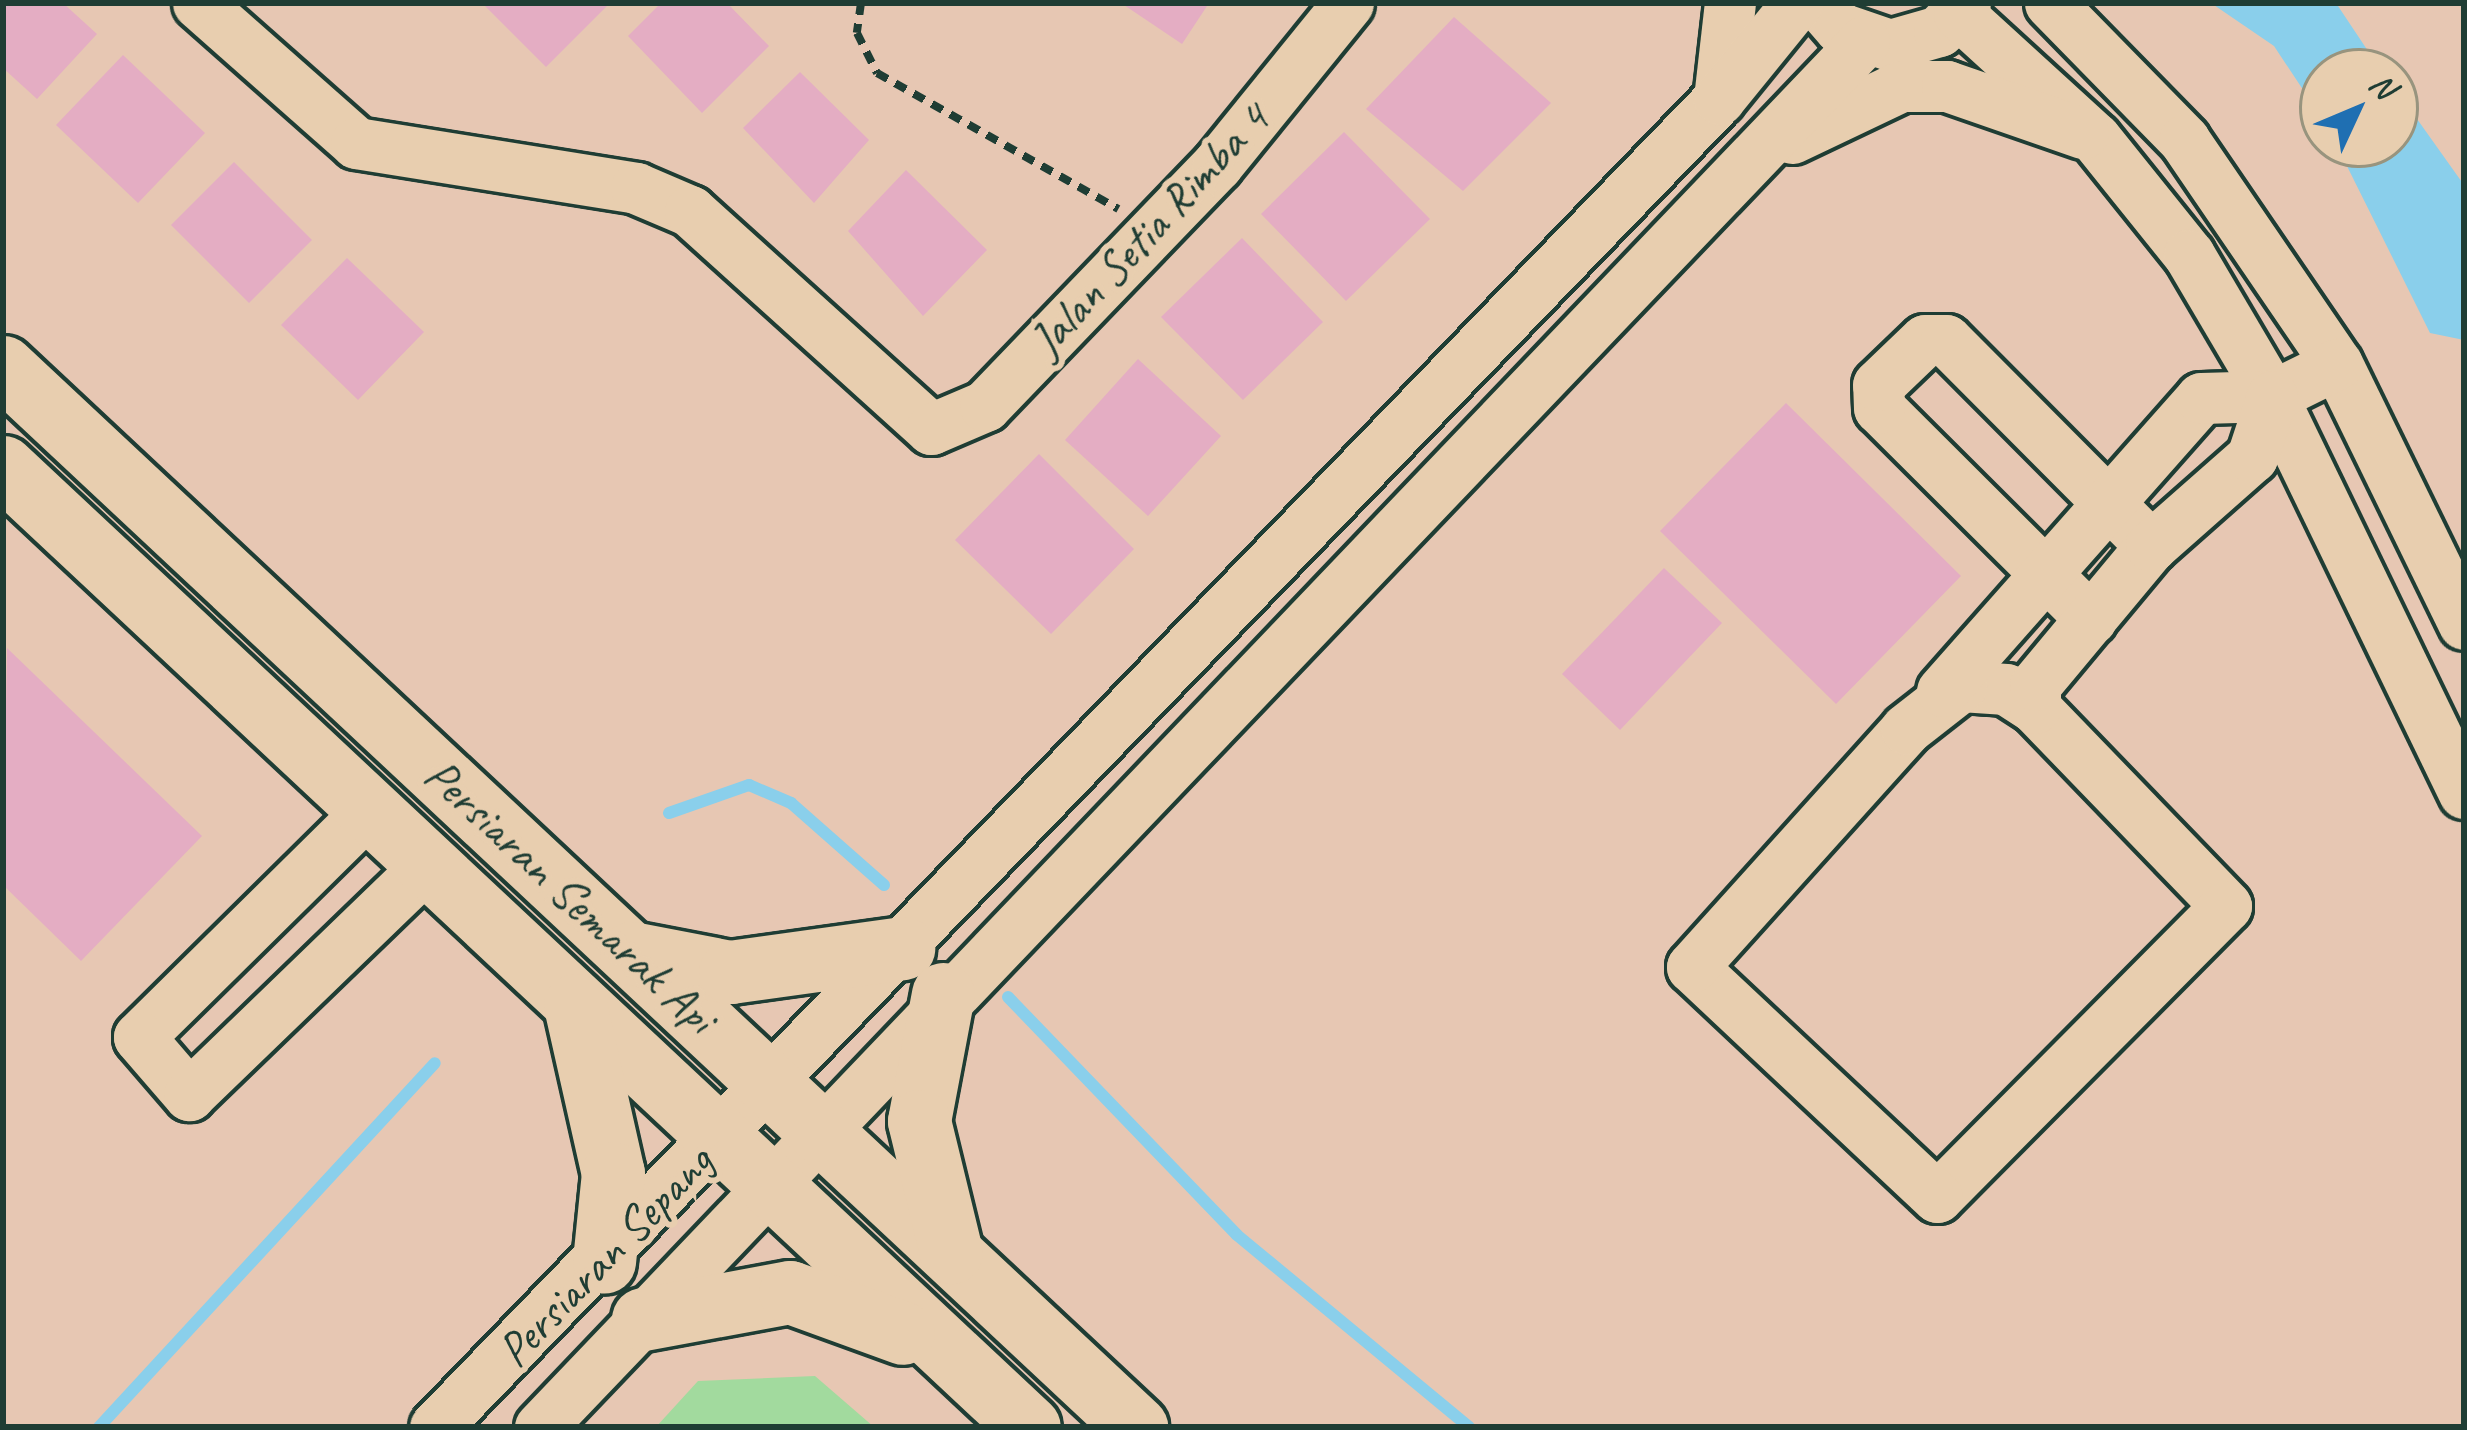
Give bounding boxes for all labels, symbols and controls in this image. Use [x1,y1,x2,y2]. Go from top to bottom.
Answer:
north arrow [2299,48,2419,168]
text: N [2361,63,2405,107]
street label: Jalan Setia Rimba 4 [1017,92,1281,368]
street label: Persiaran Semarak Api [414,748,726,1044]
street label: Persiaran Sepang [485,1134,725,1378]

